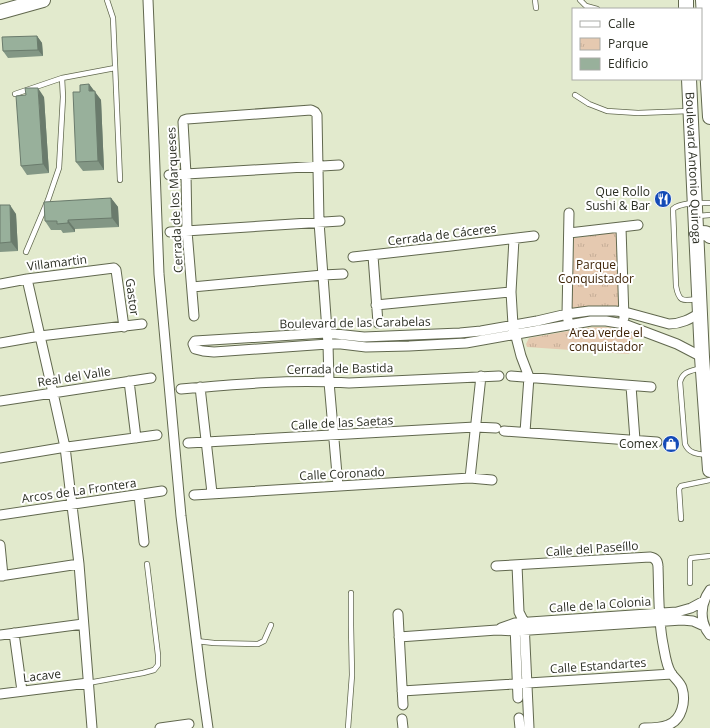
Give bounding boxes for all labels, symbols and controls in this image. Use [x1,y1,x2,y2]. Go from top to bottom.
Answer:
legend [572,8,702,80]
text: Calle [608,15,635,32]
text: Parque [608,35,648,52]
text: Edificio [608,55,648,72]
street label: Boulevard Antonio Quiroga [682,91,706,244]
street label: Cerrada de los Marqueses [162,126,187,273]
place label: Que Rollo Sushi & Bar [586,183,650,214]
restaurant icon: Que Rollo Sushi & Bar [653,189,673,209]
street label: Cerrada de Cáceres [387,219,497,250]
street label: Villamartin [26,250,88,275]
park label: Parque Conquistador [558,256,634,287]
street label: Gastor [121,277,144,317]
street label: Boulevard de las Carabelas [279,313,431,332]
park label: Area verde el conquistador [569,324,643,355]
street label: Cerrada de Bastida [287,359,393,378]
street label: Real del Valle [36,362,112,391]
street label: Calle de las Saetas [290,411,394,434]
shop icon: Comex [661,434,681,454]
place label: Comex [619,435,659,452]
street label: Calle Coronado [299,463,385,484]
street label: Arcos de La Frontera [20,474,137,507]
street label: Calle del Paseíllo [545,537,639,560]
street label: Calle de la Colonia [548,592,652,617]
street label: Calle Estandartes [549,654,647,677]
street label: Lacave [22,665,62,686]

